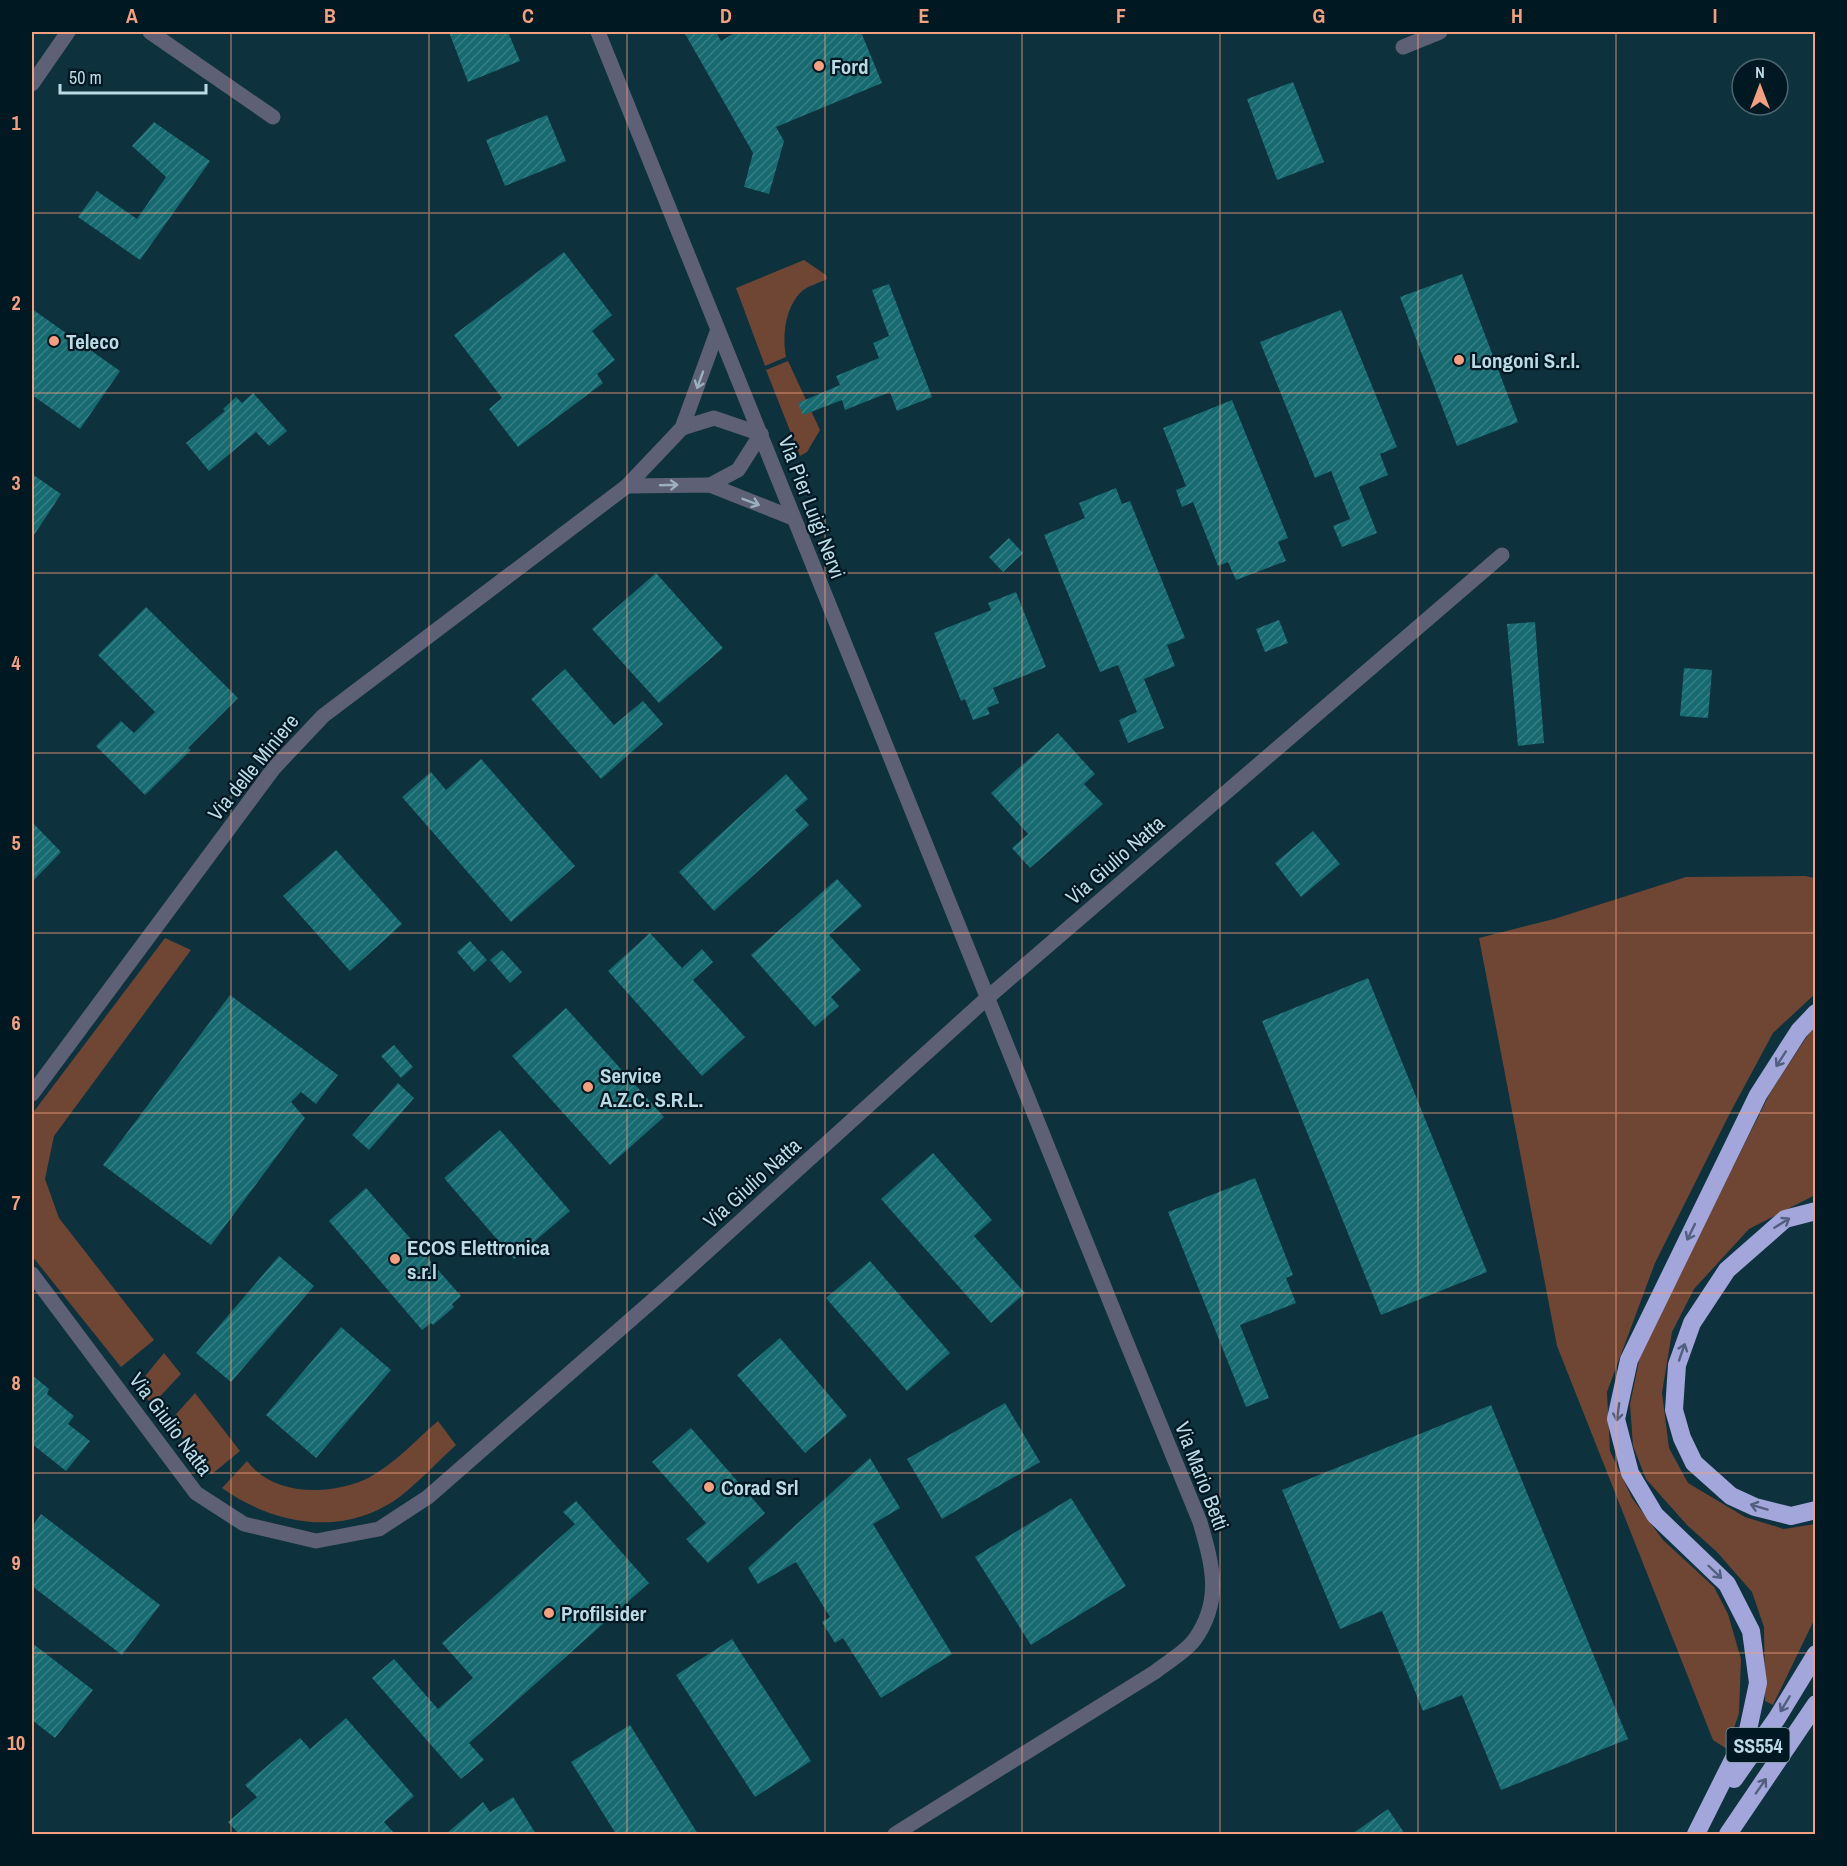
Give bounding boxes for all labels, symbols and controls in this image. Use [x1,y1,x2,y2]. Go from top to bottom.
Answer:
text: A [126,2,138,29]
text: B [324,2,336,29]
text: C [522,2,534,29]
text: D [720,2,732,29]
text: E [919,2,930,29]
text: F [1116,2,1126,29]
text: G [1313,2,1325,29]
text: H [1511,2,1523,29]
text: I [1713,2,1717,29]
place label: Ford [831,52,868,81]
scale bar [60,57,206,95]
north arrow [1730,57,1790,117]
marker: Ford [812,59,826,73]
text: N [1755,61,1765,83]
text: 50 m [69,65,102,90]
text: 1 [11,109,21,136]
text: 2 [11,289,21,316]
place label: Teleco [66,327,119,356]
marker: Teleco [47,334,61,348]
place label: Longoni S.r.l. [1471,346,1580,375]
marker: Longoni S.r.l. [1452,353,1466,367]
one-way arrow [693,370,704,389]
street label: Via Pier Luigi Nervi [771,431,853,583]
text: 3 [11,469,21,496]
one-way arrow [658,479,678,491]
one-way arrow [741,497,760,508]
text: 4 [11,649,21,676]
street label: Via delle Miniere [201,707,305,827]
street label: Via Giulio Natta [1059,809,1171,911]
text: 5 [11,829,21,856]
text: 6 [11,1009,21,1036]
one-way arrow [1774,1051,1787,1068]
place label: Service A.Z.C. S.R.L. [600,1061,703,1114]
marker: Service A.Z.C. S.R.L. [581,1080,595,1094]
street label: Via Giulio Natta [697,1131,807,1235]
text: 7 [11,1189,21,1216]
one-way arrow [1773,1217,1790,1229]
one-way arrow [1685,1223,1696,1241]
place label: ECOS Elettronica s.r.l [407,1233,550,1286]
marker: ECOS Elettronica s.r.l [388,1252,402,1266]
one-way arrow [1677,1343,1688,1362]
street label: Via Giulio Natta [123,1366,220,1482]
text: 8 [11,1369,21,1396]
one-way arrow [1613,1401,1624,1421]
street label: Via Mario Betti [1168,1417,1236,1535]
place label: Corad Srl [721,1473,799,1502]
marker: Corad Srl [702,1480,716,1494]
one-way arrow [1750,1501,1769,1512]
text: 9 [11,1549,21,1576]
one-way arrow [1707,1565,1722,1579]
place label: Profilsider [561,1599,646,1628]
marker: Profilsider [542,1606,556,1620]
one-way arrow [1779,1695,1791,1712]
road number: SS554 [1726,1728,1790,1762]
text: 10 [7,1729,25,1756]
one-way arrow [1755,1779,1767,1795]

